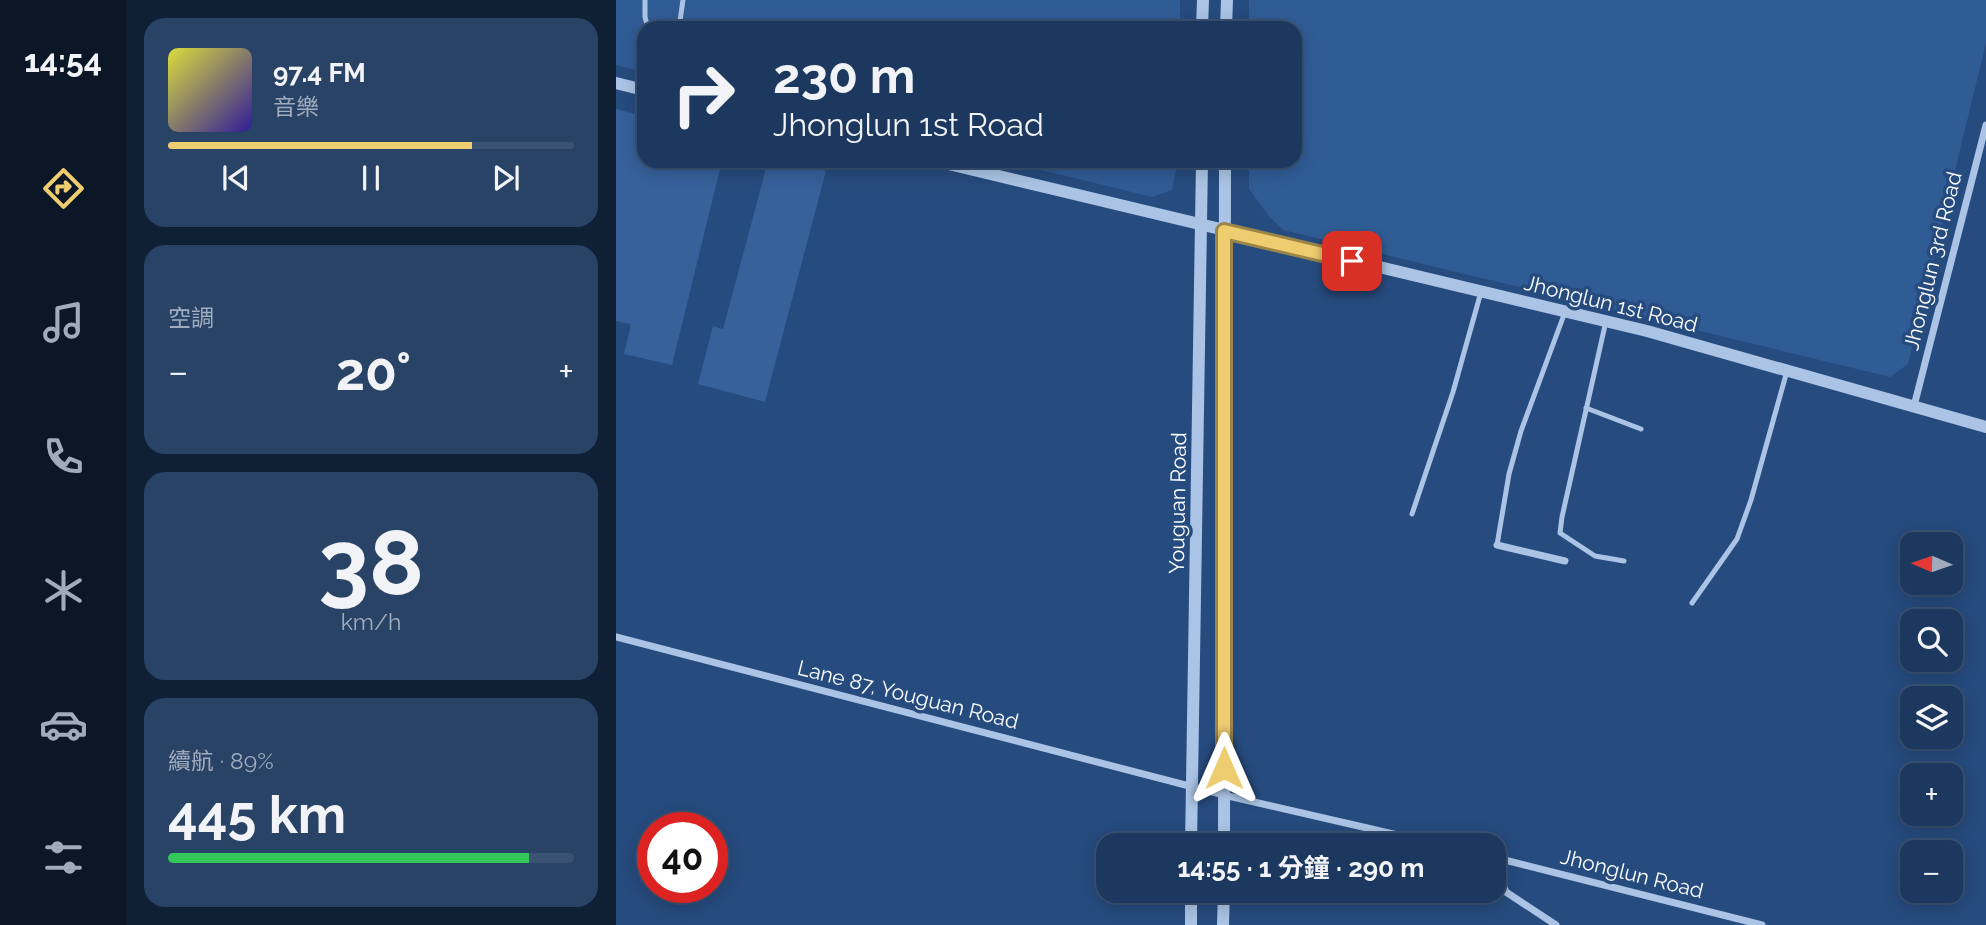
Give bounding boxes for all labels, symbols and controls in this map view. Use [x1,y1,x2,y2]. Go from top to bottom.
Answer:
text: 14:54 [24,42,102,79]
text: 230 m [773,47,915,104]
icon: right [658,49,749,140]
text: 97.4 FM [273,58,366,88]
text: 音樂 [273,93,319,120]
text: Jhonglun 1st Road [773,106,1044,143]
icon: previous [217,159,255,197]
icon: pause [352,159,390,197]
icon: next [487,159,525,197]
icon: directions [39,164,88,213]
street label: Jhonglun 3rd Road [1898,169,1967,353]
pin [1322,231,1382,291]
icon: arrive [1333,242,1371,280]
street label: Jhonglun 1st Road [1522,270,1700,337]
icon: music [39,298,88,347]
text: 空調 [168,304,214,331]
text: 20° [336,341,411,402]
text: − [168,349,188,394]
text: + [558,349,574,394]
icon: phone [39,432,88,481]
street label: Youguan Road [1164,432,1191,574]
text: 38 [318,509,424,616]
north arrow [1900,532,1964,595]
map controls [1900,532,1963,903]
icon: climate [39,566,88,615]
text: km/h [341,608,401,635]
button: search [1900,609,1963,672]
street label: Lane 87, Youguan Road [795,655,1021,734]
button: layers [1900,686,1963,749]
icon: car [39,700,88,749]
position arrow [1187,731,1261,805]
text: 續航 · 89% [168,747,274,774]
button: + [1900,763,1963,826]
text: 445 km [168,784,346,845]
speed limit sign: 40 [637,812,728,903]
icon: filters [39,833,88,882]
button: − [1900,840,1963,903]
street label: Jhonglun Road [1558,844,1706,903]
text: 14:55 · 1 分鐘 · 290 m [1177,853,1425,883]

